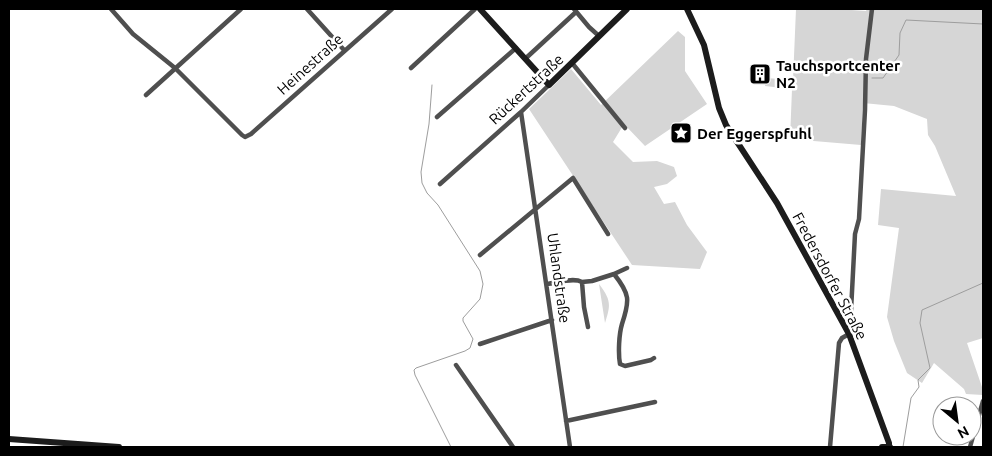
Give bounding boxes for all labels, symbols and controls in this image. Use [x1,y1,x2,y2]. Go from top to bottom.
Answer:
street label: Heinestraße [274,30,346,98]
street label: Rückertstraße [485,50,567,128]
place label: Tauchsportcenter N2 [776,57,901,91]
building icon: Tauchsportcenter N2 [748,62,772,86]
place icon: Der Eggerspfuhl [669,121,693,145]
place label: Der Eggerspfuhl [697,125,812,142]
street label: Fredersdorfer Straße [789,209,871,343]
street label: Uhlandstraße [544,232,574,324]
north arrow [932,396,982,446]
text: N [955,423,972,442]

